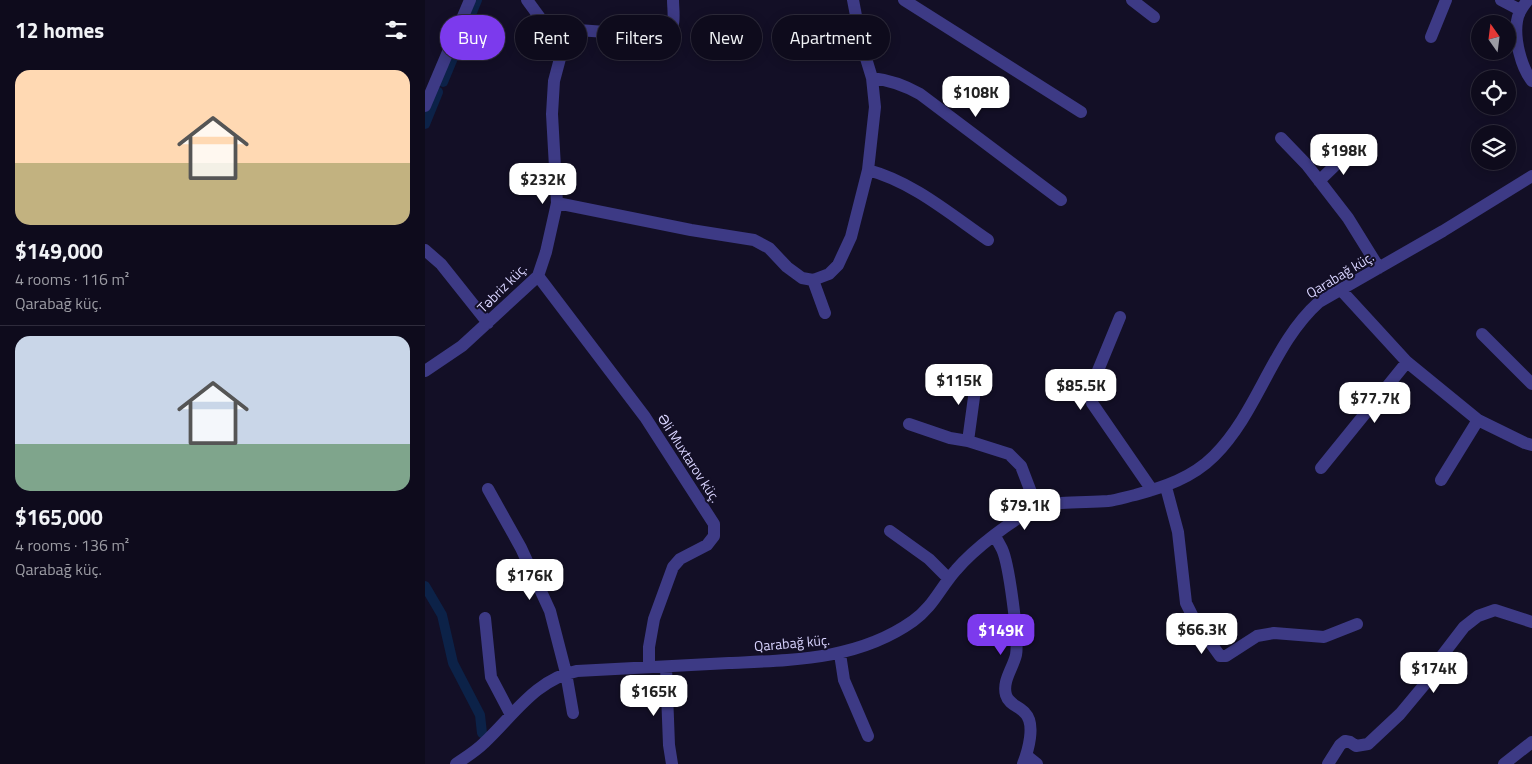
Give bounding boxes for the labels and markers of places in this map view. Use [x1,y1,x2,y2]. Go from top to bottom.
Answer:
pin: $108K [941,76,1011,118]
pin: $198K [1309,134,1379,176]
pin: $232K [508,162,578,205]
pin: $115K [924,364,994,406]
pin: $85.5K [1040,368,1122,411]
pin: $77.7K [1334,382,1416,424]
pin: $79.1K [984,488,1066,531]
pin: $176K [495,558,565,601]
pin: $66.3K [1161,612,1243,655]
pin: $149K [966,614,1036,656]
pin: $174K [1399,652,1469,694]
pin: $165K [619,674,689,717]

